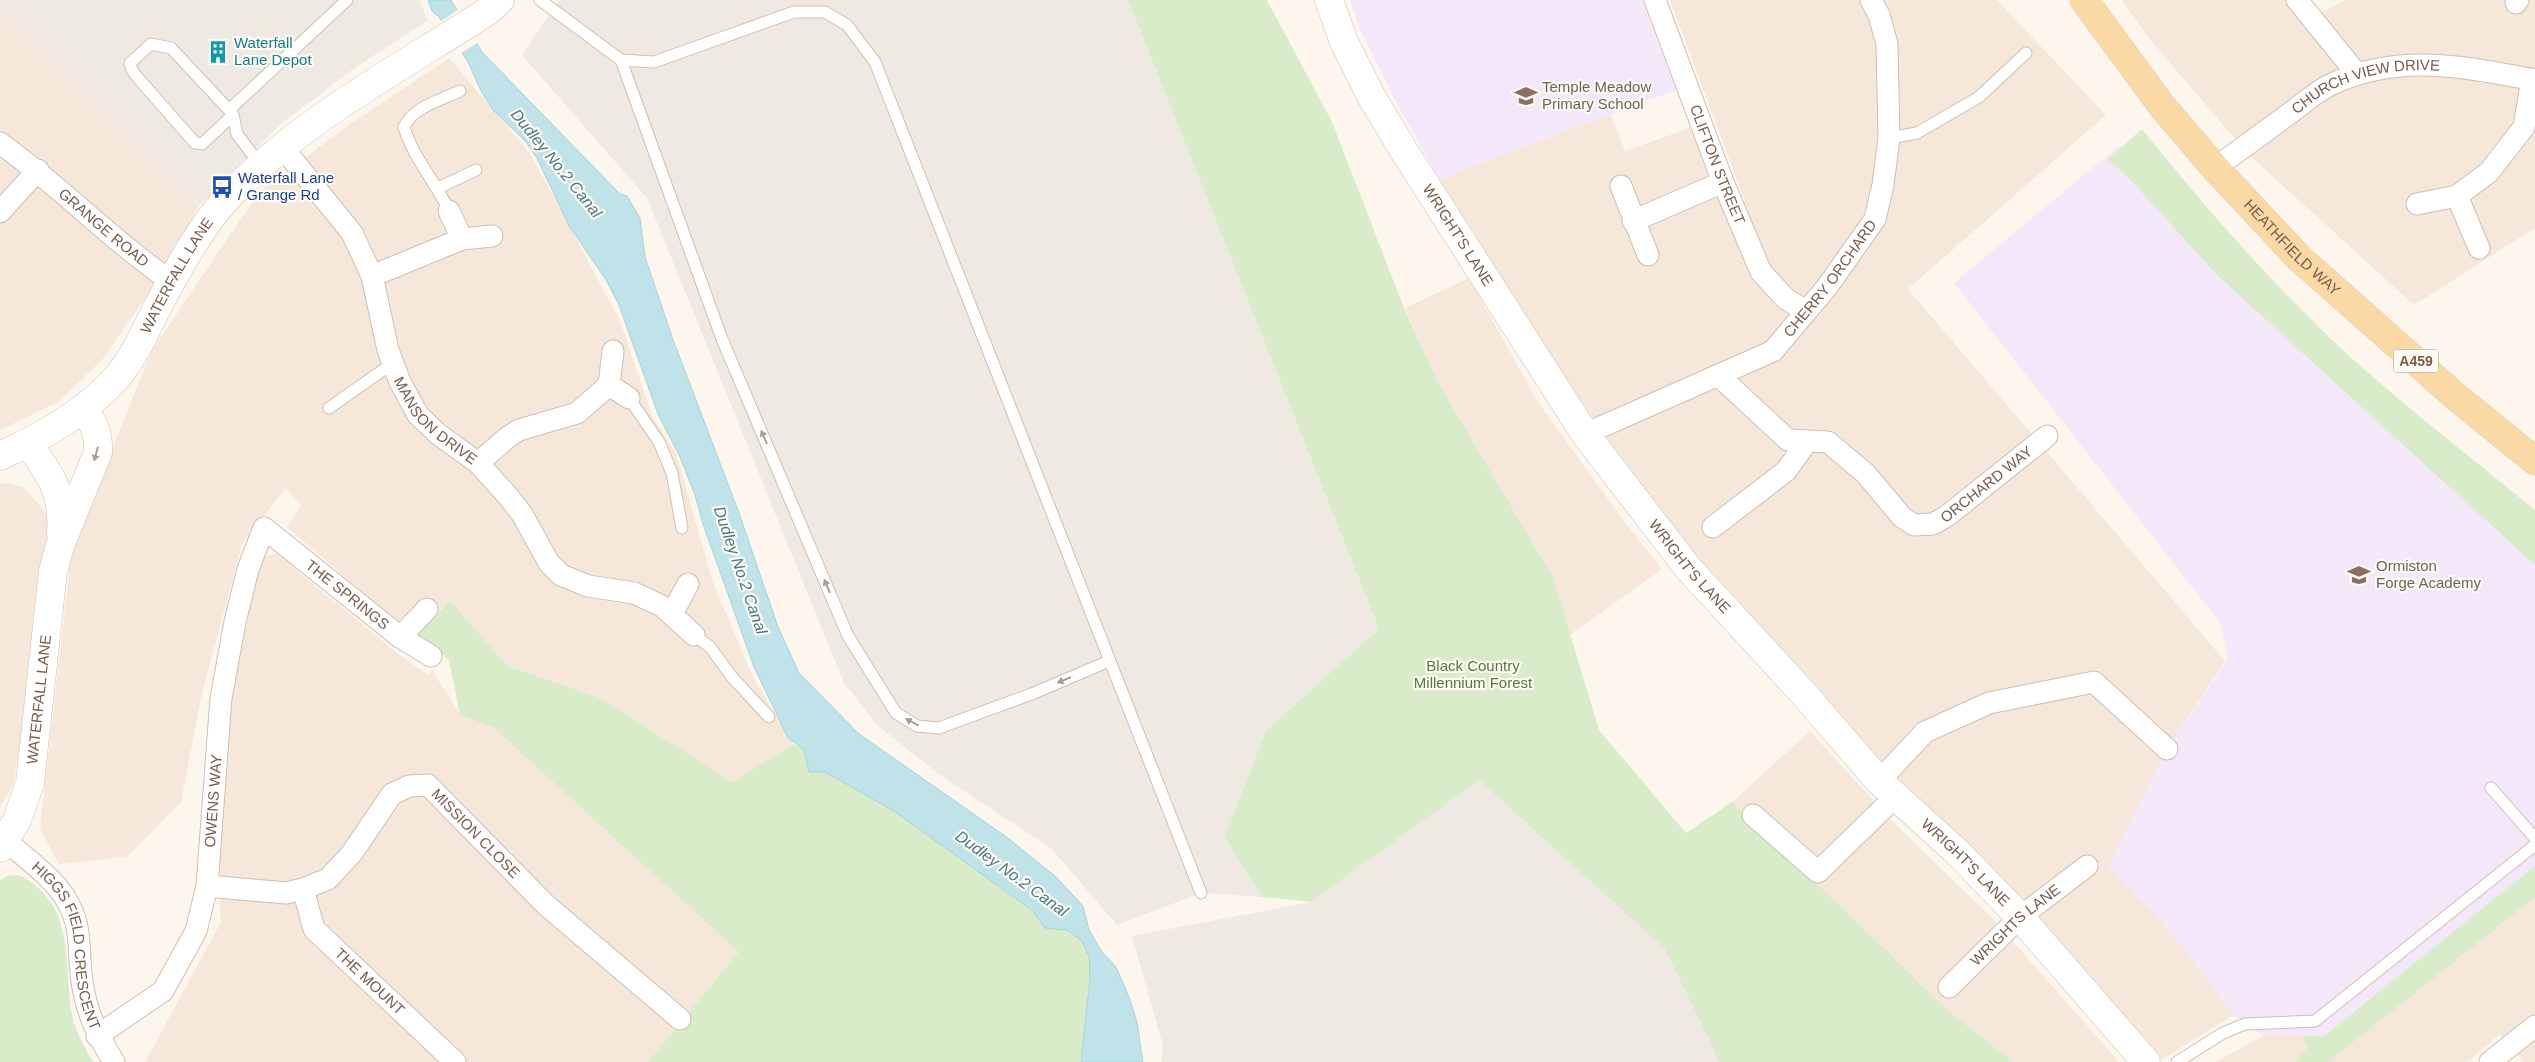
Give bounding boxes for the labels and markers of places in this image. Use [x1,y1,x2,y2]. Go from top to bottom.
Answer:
place label: Waterfall Lane Depot [234,34,312,68]
building icon: Waterfall Lane Depot [205,39,231,65]
place label: Temple Meadow Primary School [1542,78,1651,112]
school or university icon: Temple Meadow Primary School [1513,83,1539,109]
place label: Waterfall Lane / Grange Rd [238,169,334,203]
bus stop icon: Waterfall Lane / Grange Rd [209,174,235,200]
place label: Ormiston Forge Academy [2376,557,2482,591]
school or university icon: Ormiston Forge Academy [2346,562,2372,588]

